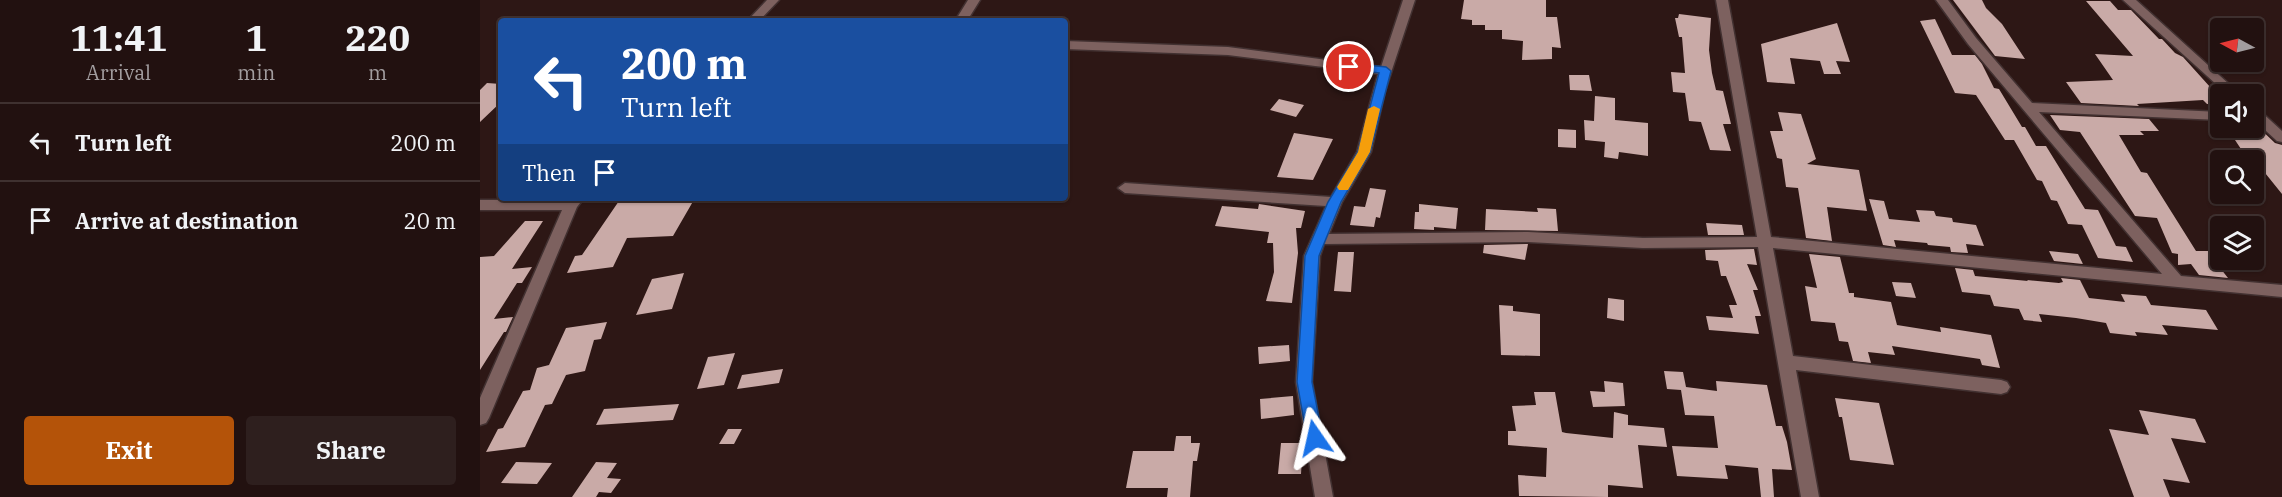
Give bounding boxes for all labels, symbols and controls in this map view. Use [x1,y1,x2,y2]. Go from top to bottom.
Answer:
text: 11:41 [70,14,167,61]
text: 1 [245,14,267,61]
text: 220 [345,14,410,61]
north arrow [2210,18,2264,72]
map controls [2210,18,2264,270]
text: 200 m [621,36,747,91]
pin [1323,41,1374,92]
icon: left [522,42,600,120]
icon: arrive [1332,50,1365,83]
text: Arrival [86,59,151,86]
text: min [237,59,275,86]
text: m [368,59,387,86]
button: sound [2210,84,2264,138]
text: Turn left [621,89,732,124]
icon: left [24,126,57,159]
text: Turn left [75,128,171,157]
text: 200 m [390,128,456,157]
button: search [2210,150,2264,204]
icon: arrive [588,156,621,189]
text: Then [522,158,576,187]
icon: arrive [24,204,57,237]
text: Arrive at destination [75,206,298,235]
text: 20 m [404,206,456,235]
button: layers [2210,216,2264,270]
position arrow [1283,406,1347,470]
button: Exit [24,416,234,485]
button: Share [246,416,456,485]

